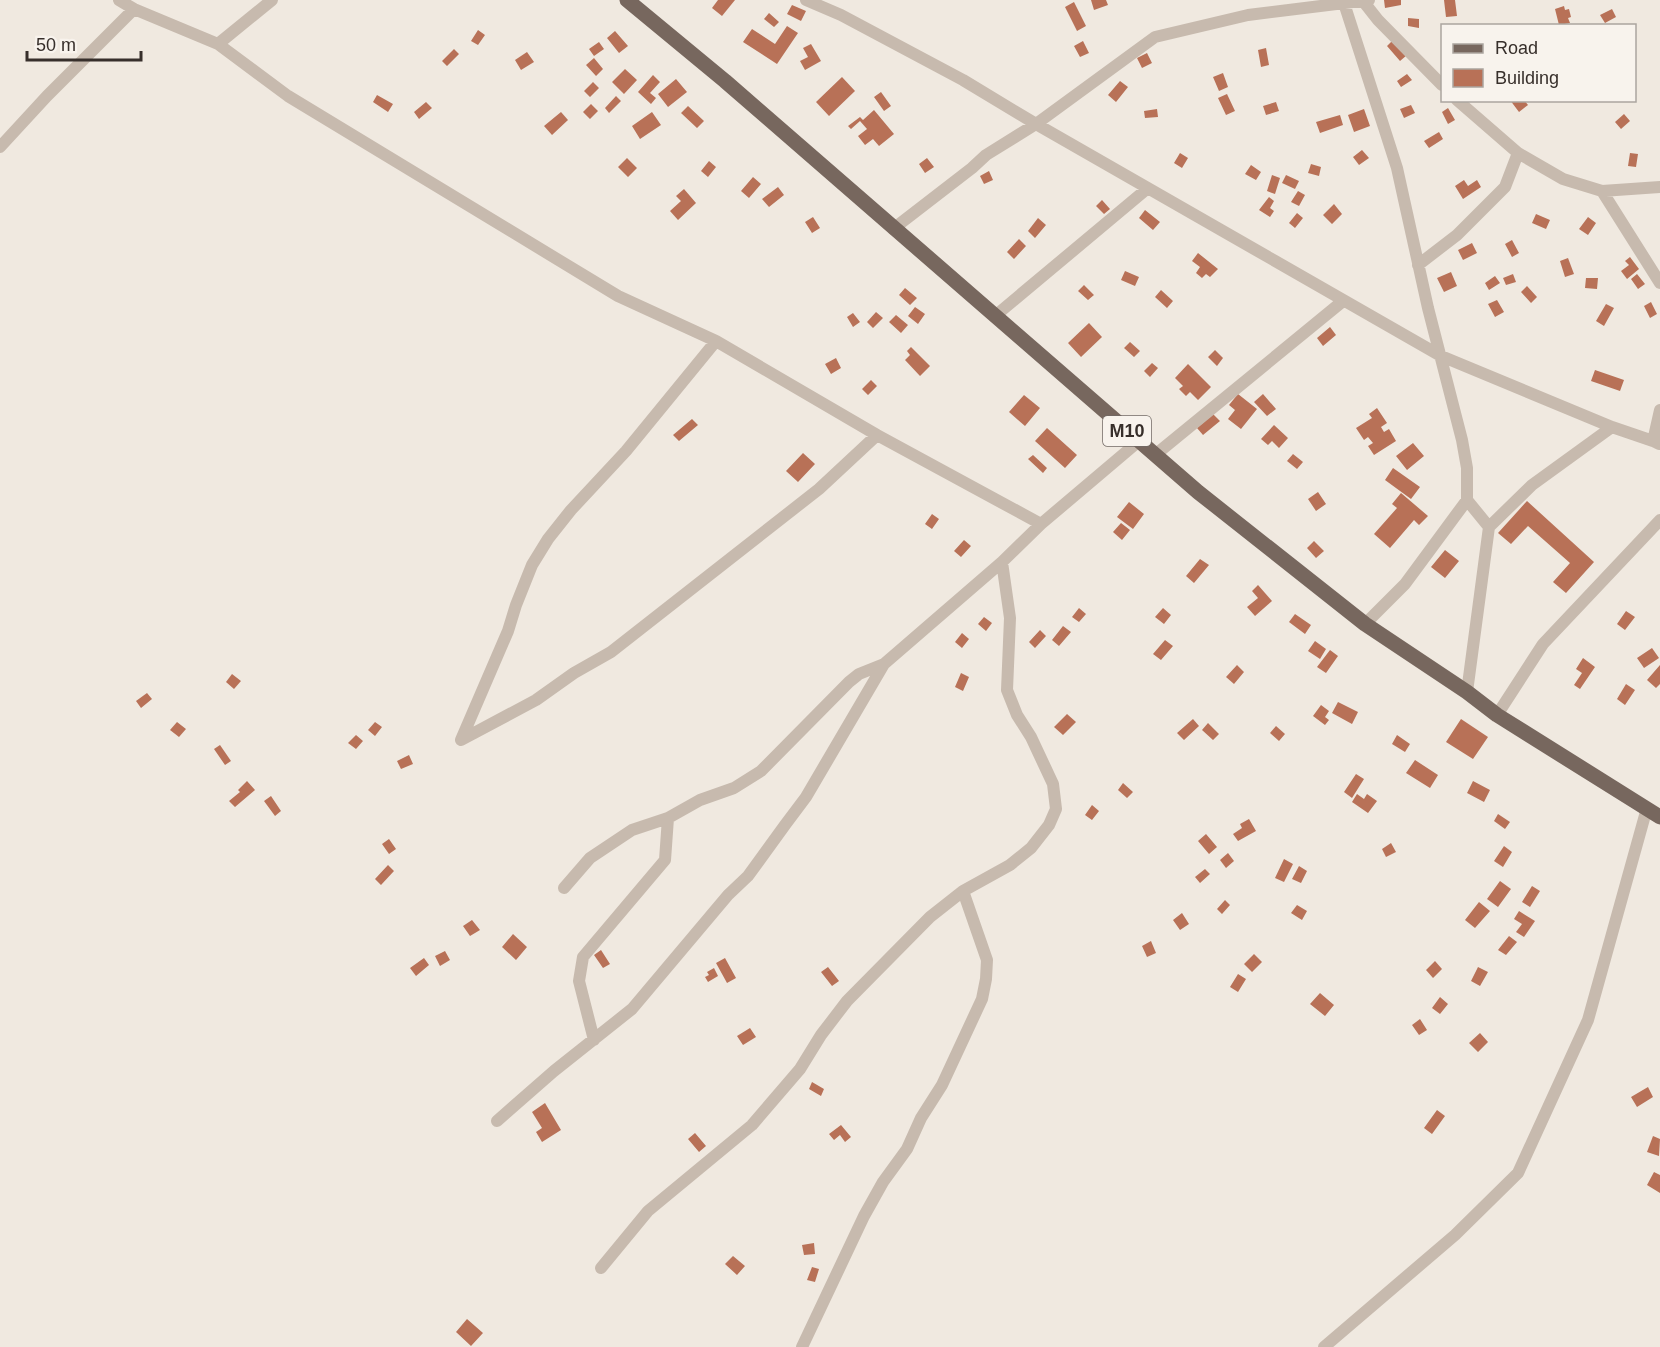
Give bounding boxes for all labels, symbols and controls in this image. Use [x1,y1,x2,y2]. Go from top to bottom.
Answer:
scale bar [27,24,141,62]
legend [1441,24,1636,102]
text: 50 m [36,35,76,55]
text: Road [1495,38,1538,58]
text: Building [1495,68,1559,88]
road number: M10 [1103,416,1151,446]

